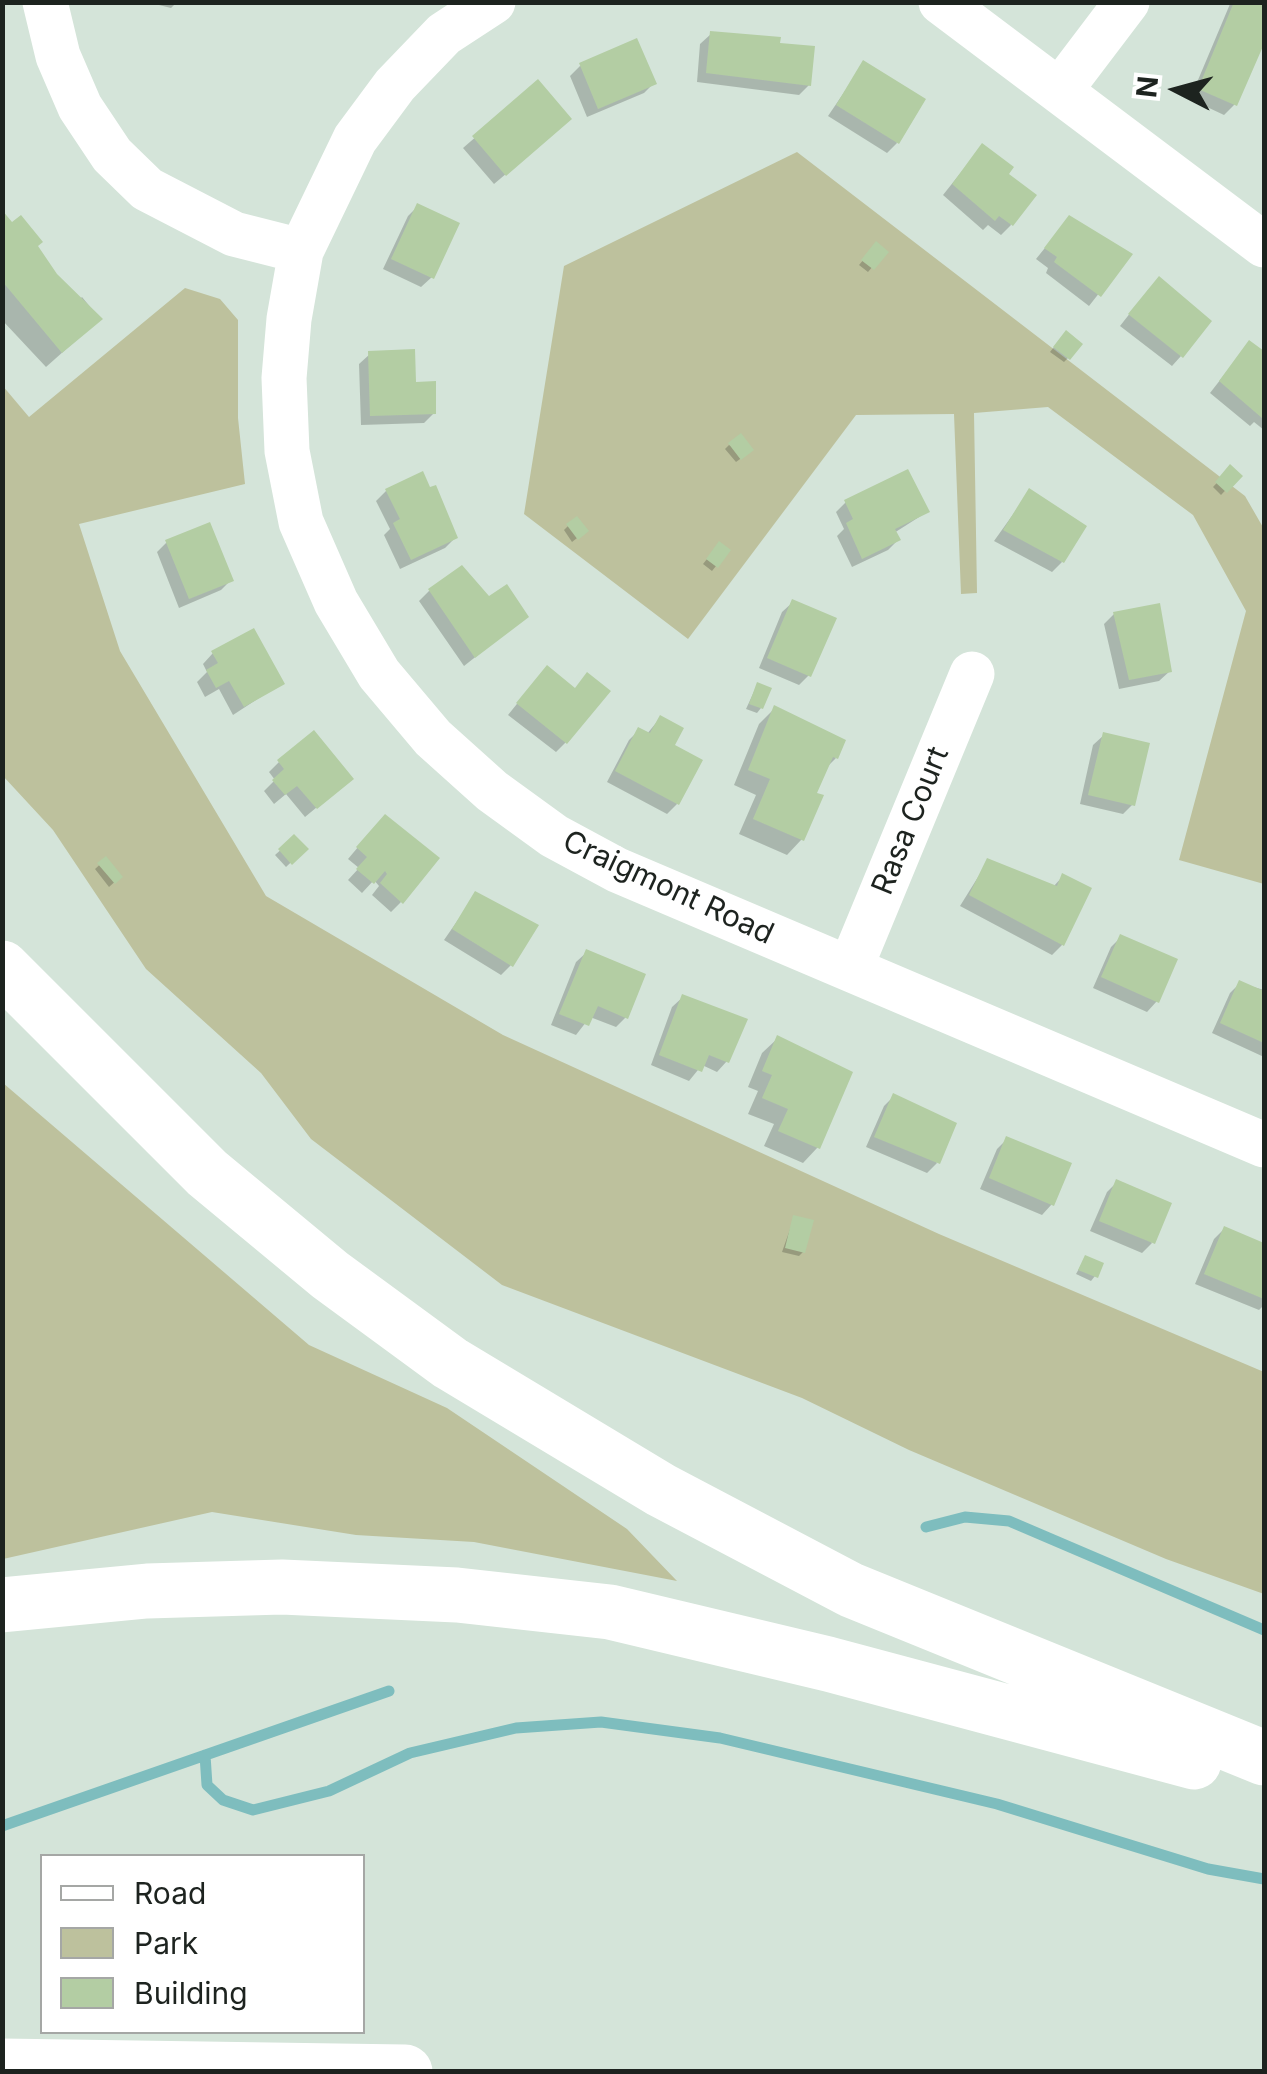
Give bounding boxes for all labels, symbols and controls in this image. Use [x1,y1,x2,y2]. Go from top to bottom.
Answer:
north arrow [1127,40,1227,140]
text: N [1129,74,1165,99]
street label: Rasa Court [865,742,957,900]
street label: Craigmont Road [557,823,779,953]
legend [40,1854,365,2034]
text: Road [134,1875,206,1911]
text: Park [134,1925,198,1961]
text: Building [134,1975,248,2011]

